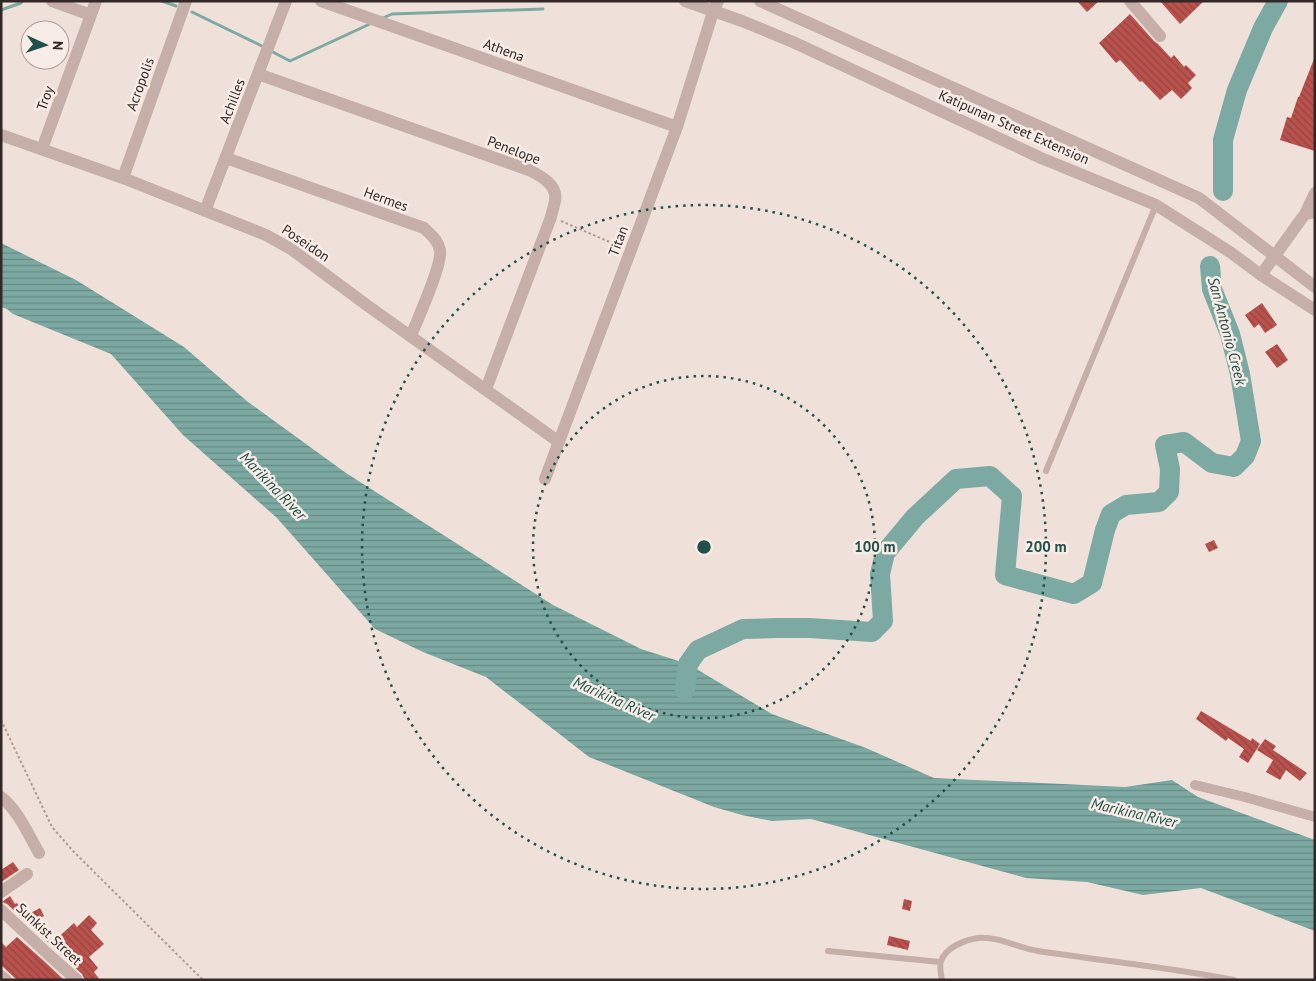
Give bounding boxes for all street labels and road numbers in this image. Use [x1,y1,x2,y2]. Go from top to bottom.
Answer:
street label: Athena [481,34,527,66]
street label: Acropolis [122,55,158,113]
street label: Achilles [215,76,249,126]
street label: Troy [32,83,58,113]
street label: Katipunan Street Extension [936,86,1092,168]
street label: Penelope [485,132,543,168]
street label: Hermes [361,183,411,215]
street label: Poseidon [278,220,334,266]
street label: Titan [604,223,632,259]
street label: Sunkist Street [12,899,86,969]

